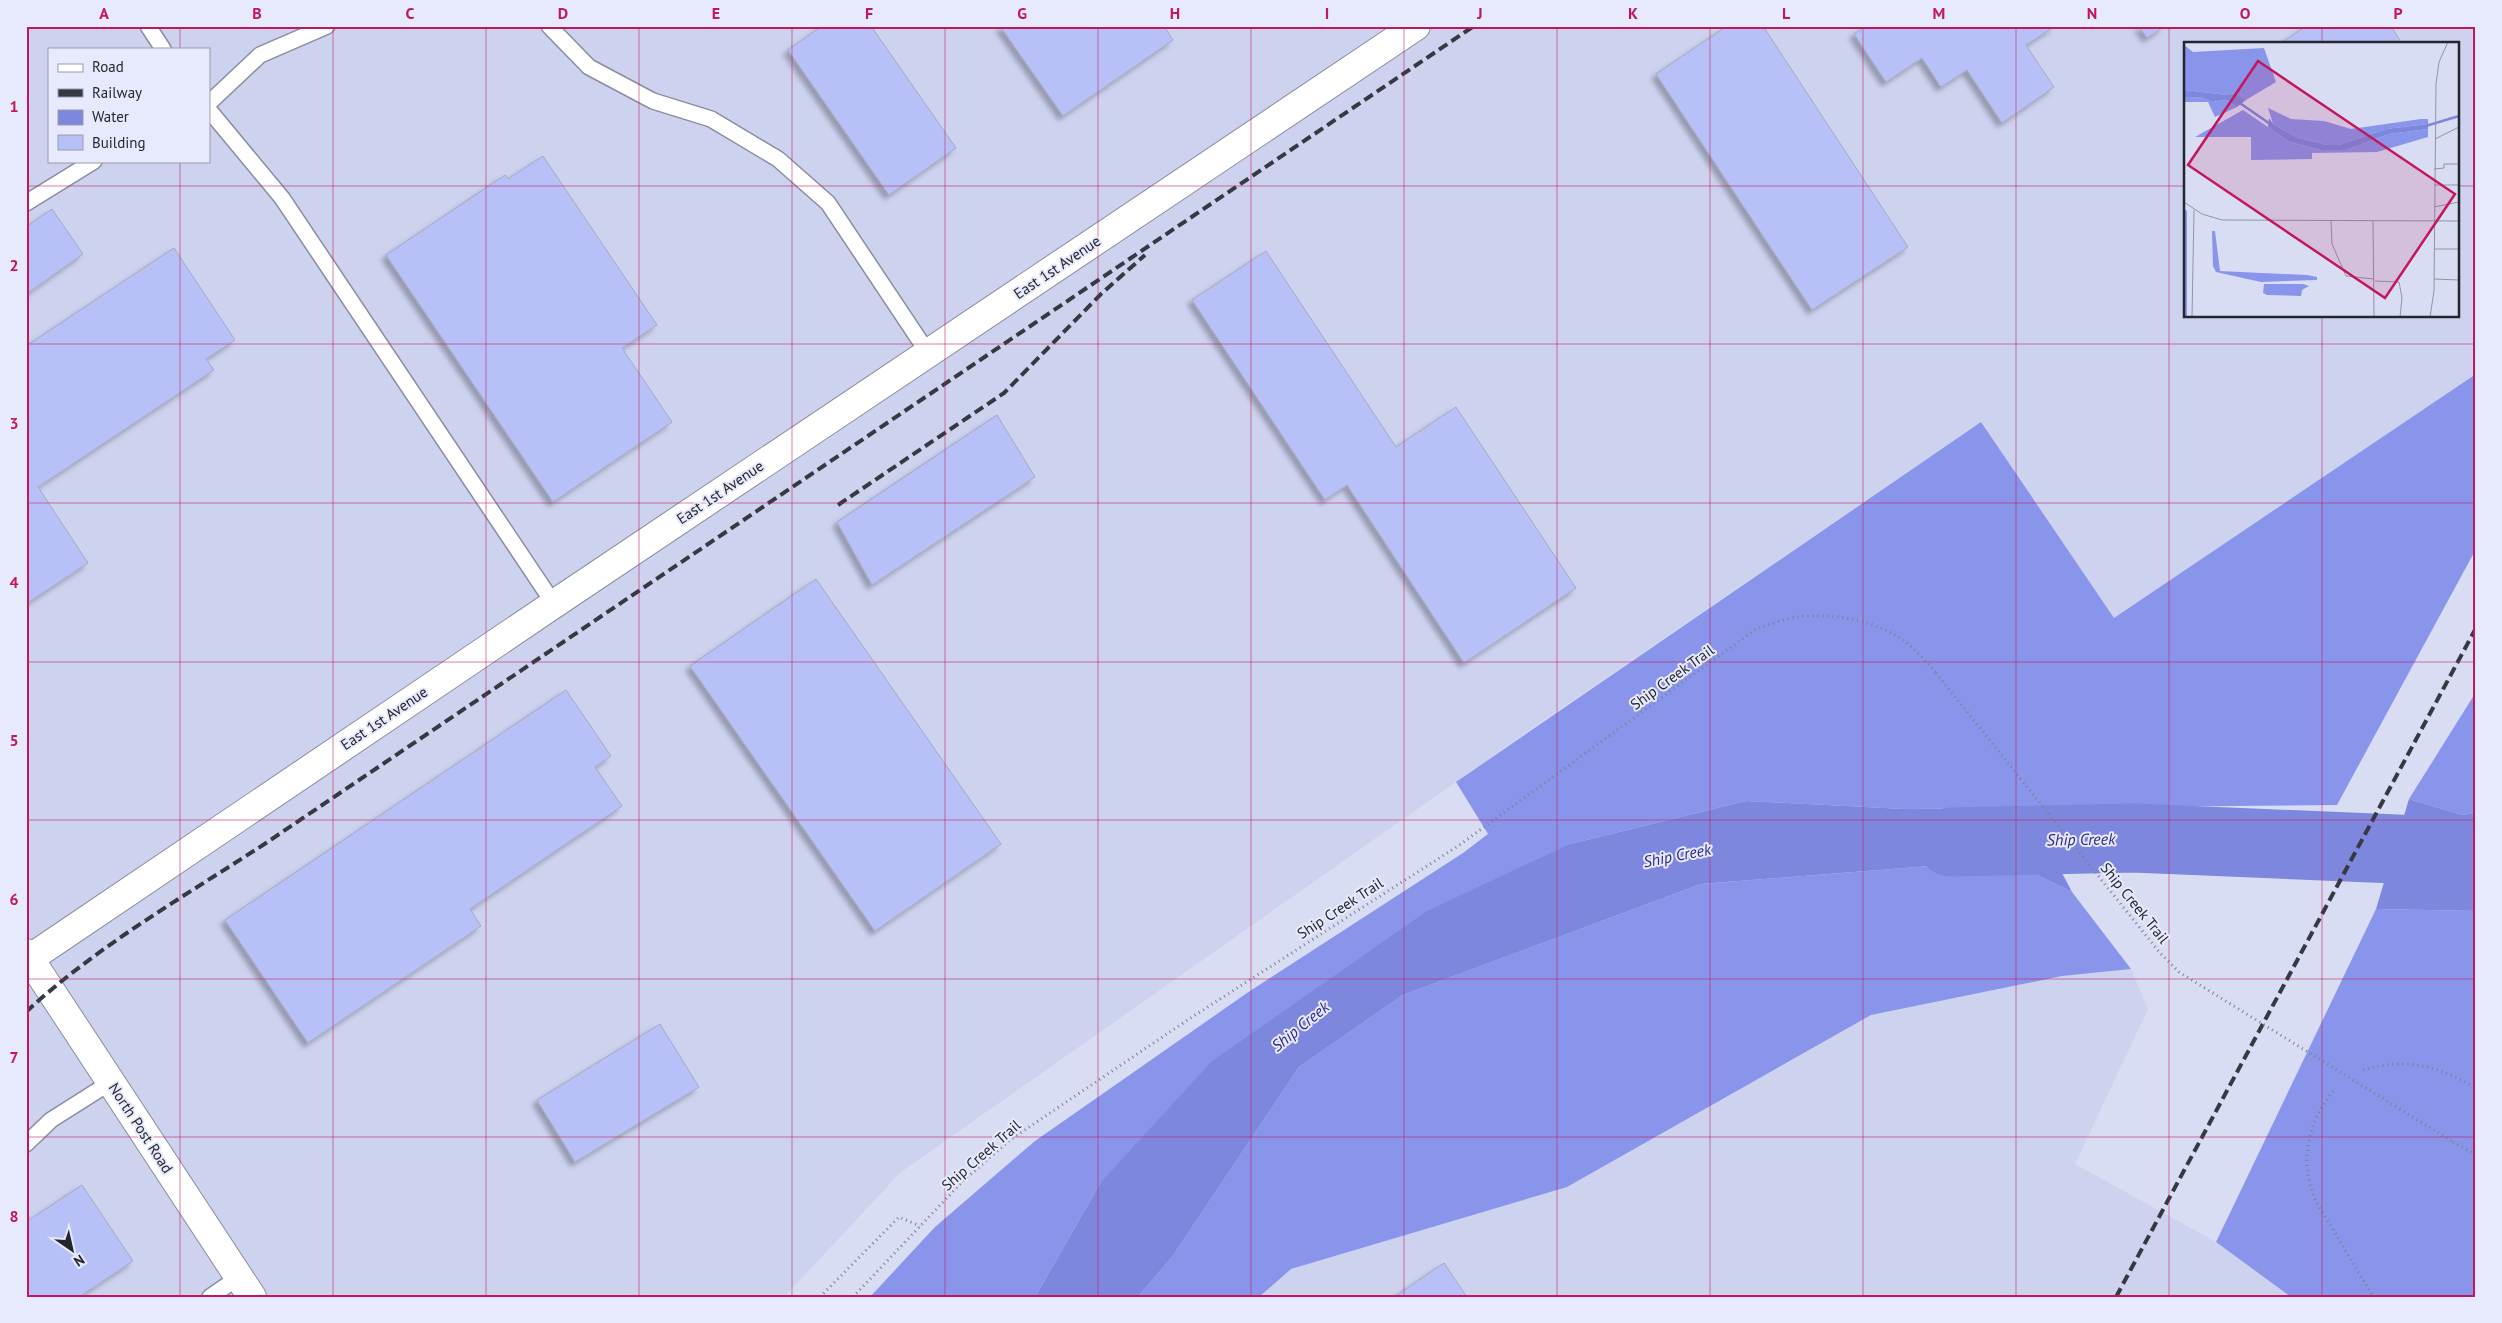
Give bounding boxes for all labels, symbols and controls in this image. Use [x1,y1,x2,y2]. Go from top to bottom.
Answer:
text: A [99,3,109,23]
text: B [252,3,262,23]
text: C [406,3,415,23]
text: D [558,3,568,23]
text: E [712,3,720,23]
text: F [865,3,873,23]
text: G [1017,3,1027,23]
text: H [1170,3,1180,23]
text: I [1325,3,1329,23]
text: J [1476,3,1483,23]
text: K [1628,3,1638,23]
text: L [1782,3,1791,23]
text: M [1933,3,1945,23]
text: N [2087,3,2097,23]
text: O [2240,3,2251,23]
text: P [2393,3,2403,23]
inset map [2184,42,2460,318]
legend [48,48,210,162]
text: Road [92,57,124,76]
text: Railway [92,83,142,102]
text: 1 [9,96,19,116]
text: Water [92,107,129,126]
text: Building [92,133,146,152]
street label: East 1st Avenue [1010,231,1104,303]
text: 2 [9,255,19,275]
text: 3 [9,413,19,433]
street label: East 1st Avenue [673,456,767,528]
text: 4 [9,572,19,592]
street label: Ship Creek Trail [1626,640,1718,714]
street label: East 1st Avenue [337,682,431,754]
text: 5 [9,730,19,750]
water label: Ship Creek [2047,828,2116,850]
water label: Ship Creek [1641,838,1713,871]
street label: Ship Creek Trail [2097,859,2174,948]
street label: Ship Creek Trail [1293,873,1387,943]
text: 6 [9,889,19,909]
water label: Ship Creek [1267,996,1334,1055]
text: 7 [9,1047,19,1067]
street label: North Post Road [105,1079,177,1177]
street label: Ship Creek Trail [937,1115,1025,1195]
text: 8 [9,1206,19,1226]
north arrow [48,1226,98,1276]
text: N [70,1251,88,1271]

